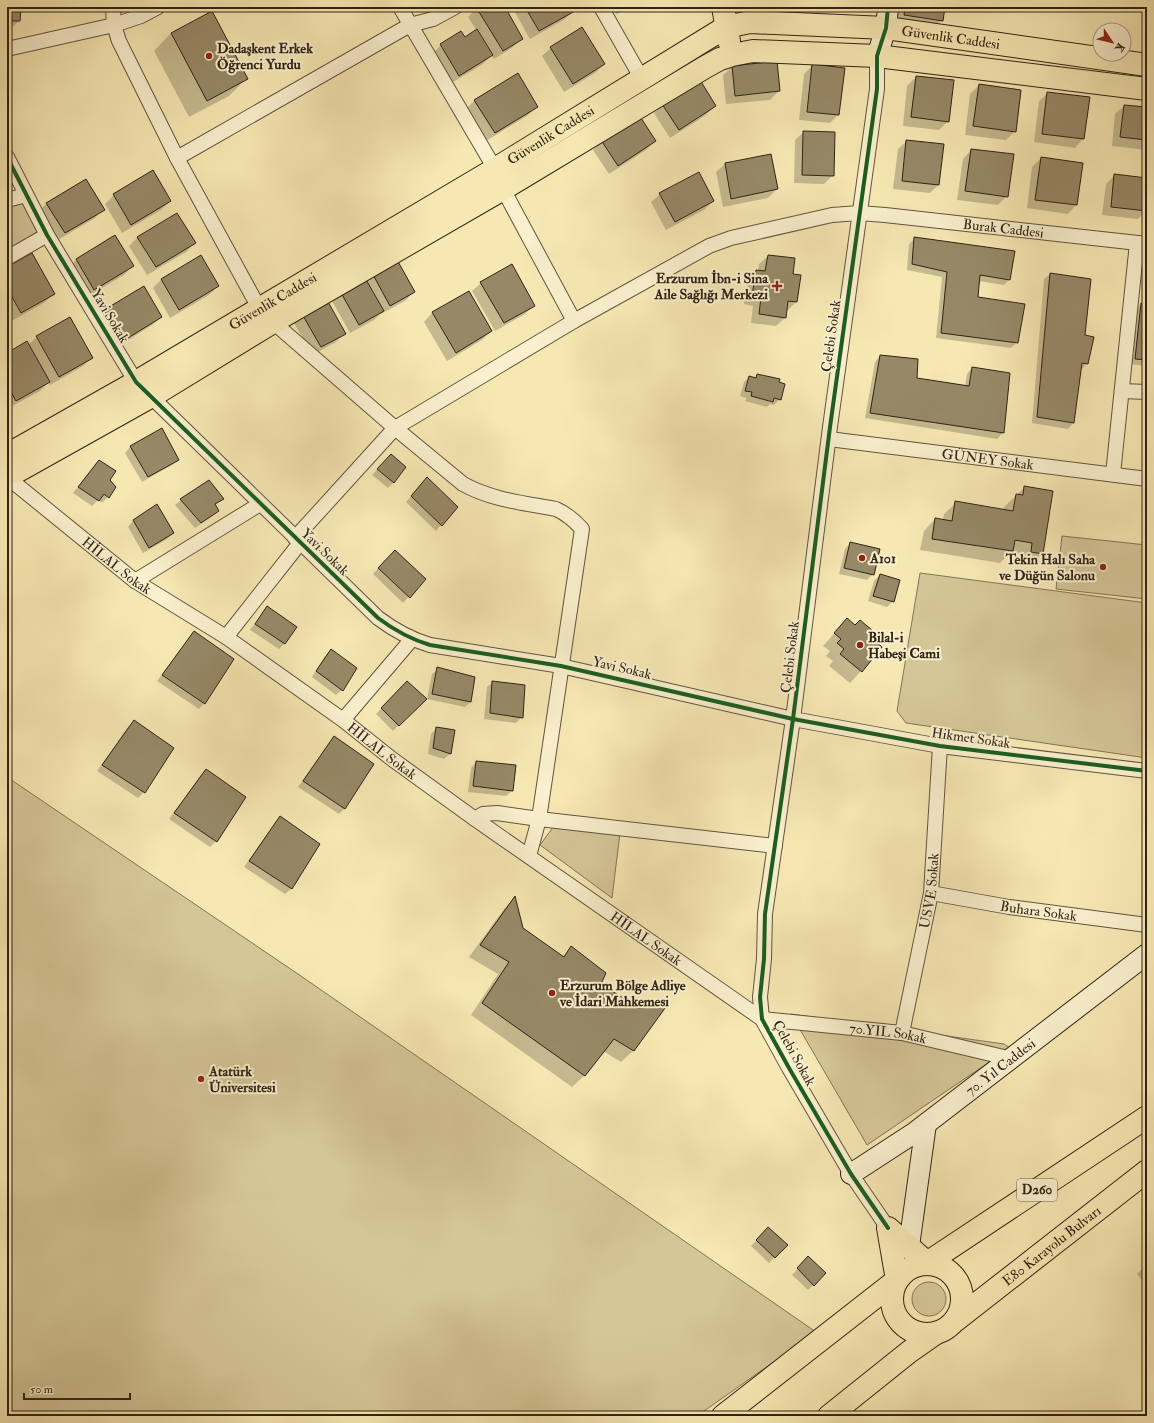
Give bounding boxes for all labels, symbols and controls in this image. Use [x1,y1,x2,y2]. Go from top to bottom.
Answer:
street label: Güvenlik Caddesi [901,22,1001,53]
north arrow [1092,22,1132,62]
place label: Dadaşkent Erkek Öğrenci Yurdu [217,40,313,74]
text: K [1111,41,1127,55]
marker: Dadaşkent Erkek Öğrenci Yurdu [204,51,214,61]
street label: Güvenlik Caddesi [504,101,598,168]
street label: Burak Caddesi [962,215,1045,241]
street label: Güvenlik Caddesi [226,268,320,334]
place label: Erzurum İbn-i Sina Aile Sağlığı Merkezi [654,269,769,304]
marker: Erzurum İbn-i Sina Aile Sağlığı Merkezi [771,280,783,292]
street label: Yavi Sokak [87,286,133,346]
street label: Çelebi Sokak [818,299,845,373]
street label: GÜNEY Sokak [941,445,1035,473]
street label: Yavi Sokak [297,525,353,579]
street label: HİLAL Sokak [79,533,155,598]
place label: A101 [869,550,896,567]
place label: Tekin Halı Saha ve Düğün Salonu [998,551,1096,585]
marker: A101 [857,553,867,563]
marker: Tekin Halı Saha ve Düğün Salonu [1098,562,1108,572]
street label: Çelebi Sokak [777,620,803,694]
place label: Bilal-i Habeşi Cami [868,629,940,662]
marker: Bilal-i Habeşi Cami [855,640,865,650]
street label: Yavi Sokak [591,653,653,683]
street label: HİLAL Sokak [344,718,420,783]
street label: Hikmet Sokak [930,724,1012,752]
street label: USVE Sokak [915,852,942,930]
street label: Buhara Sokak [999,897,1078,924]
street label: HİLAL Sokak [607,908,685,969]
place label: Erzurum Bölge Adliye ve İdari Mahkemesi [559,977,686,1010]
marker: Erzurum Bölge Adliye ve İdari Mahkemesi [547,988,557,998]
street label: Çelebi Sokak [769,1017,819,1089]
street label: 70.YIL Sokak [849,1019,929,1047]
street label: 70. Yıl Caddesi [962,1034,1039,1099]
place label: Atatürk Üniversitesi [208,1063,276,1096]
marker: Atatürk Üniversitesi [196,1074,206,1084]
road number: D260 [1017,1179,1057,1201]
street label: E80 Karayolu Bulvarı [999,1202,1104,1289]
scale bar [24,1375,130,1401]
text: 50 m [30,1382,54,1397]

